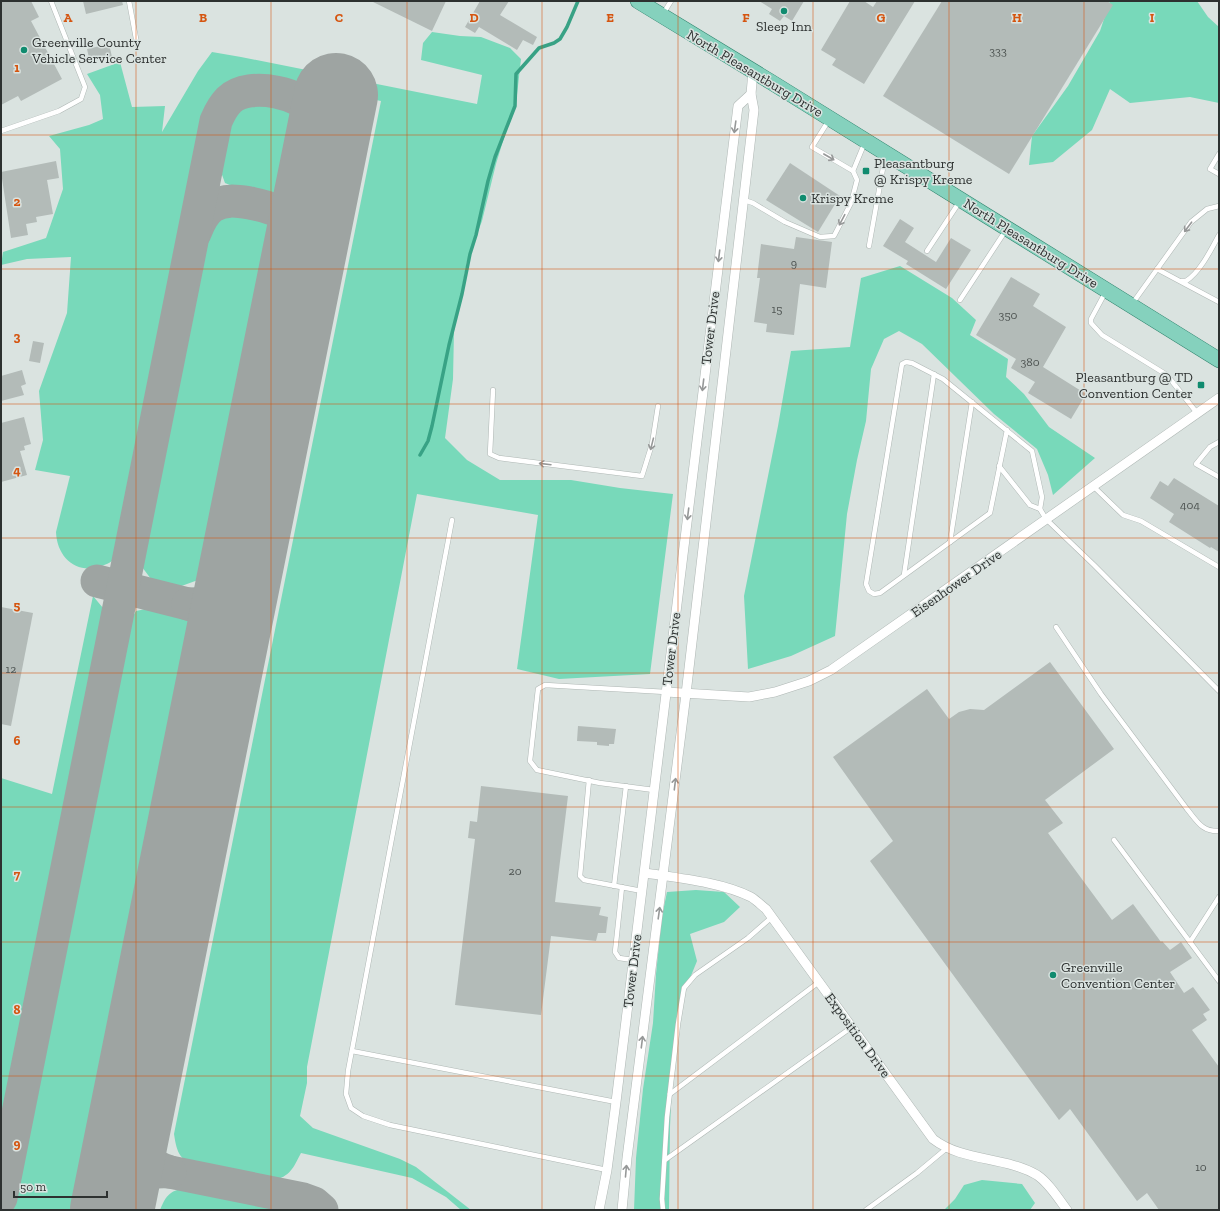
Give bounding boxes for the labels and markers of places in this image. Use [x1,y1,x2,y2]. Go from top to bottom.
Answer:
marker: Sleep Inn [779,6,789,16]
place label: Sleep Inn [756,18,812,35]
place label: Greenville County Vehicle Service Center [31,34,167,67]
marker: Greenville County Vehicle Service Center [19,45,29,55]
place label: Pleasantburg @ Krispy Kreme [874,155,973,188]
marker: Pleasantburg @ Krispy Kreme [861,166,871,176]
place label: Krispy Kreme [811,190,894,207]
marker: Krispy Kreme [798,193,808,203]
place label: Pleasantburg @ TD Convention Center [1076,369,1193,402]
marker: Pleasantburg @ TD Convention Center [1196,380,1206,390]
place label: Greenville Convention Center [1061,959,1175,992]
marker: Greenville Convention Center [1048,970,1058,980]

